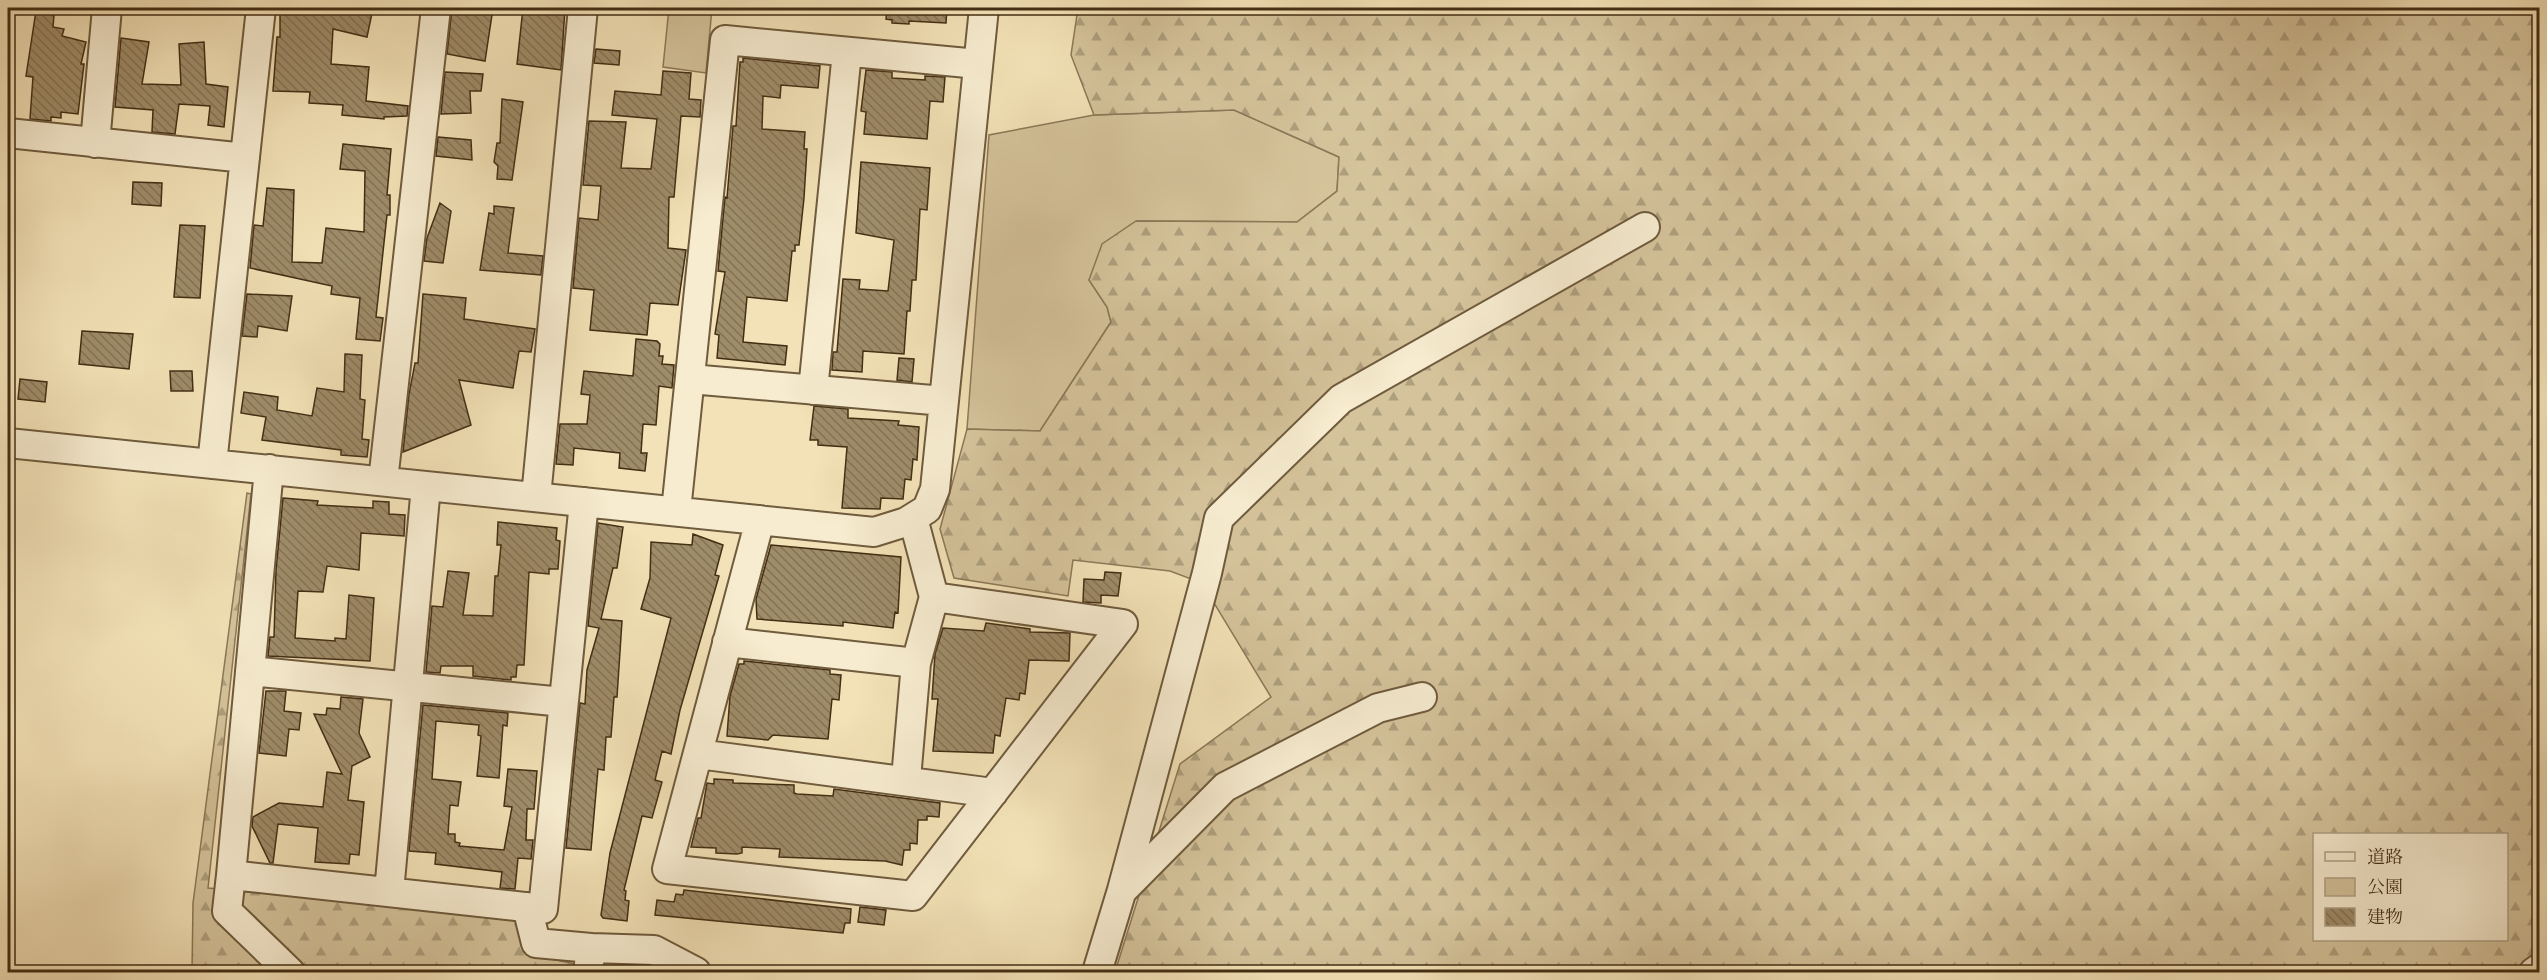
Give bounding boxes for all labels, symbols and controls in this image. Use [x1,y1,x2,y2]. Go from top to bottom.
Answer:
legend [2313,833,2508,941]
text: 道路 [2367,846,2403,872]
text: 公園 [2367,876,2403,902]
text: 建物 [2367,906,2403,932]

